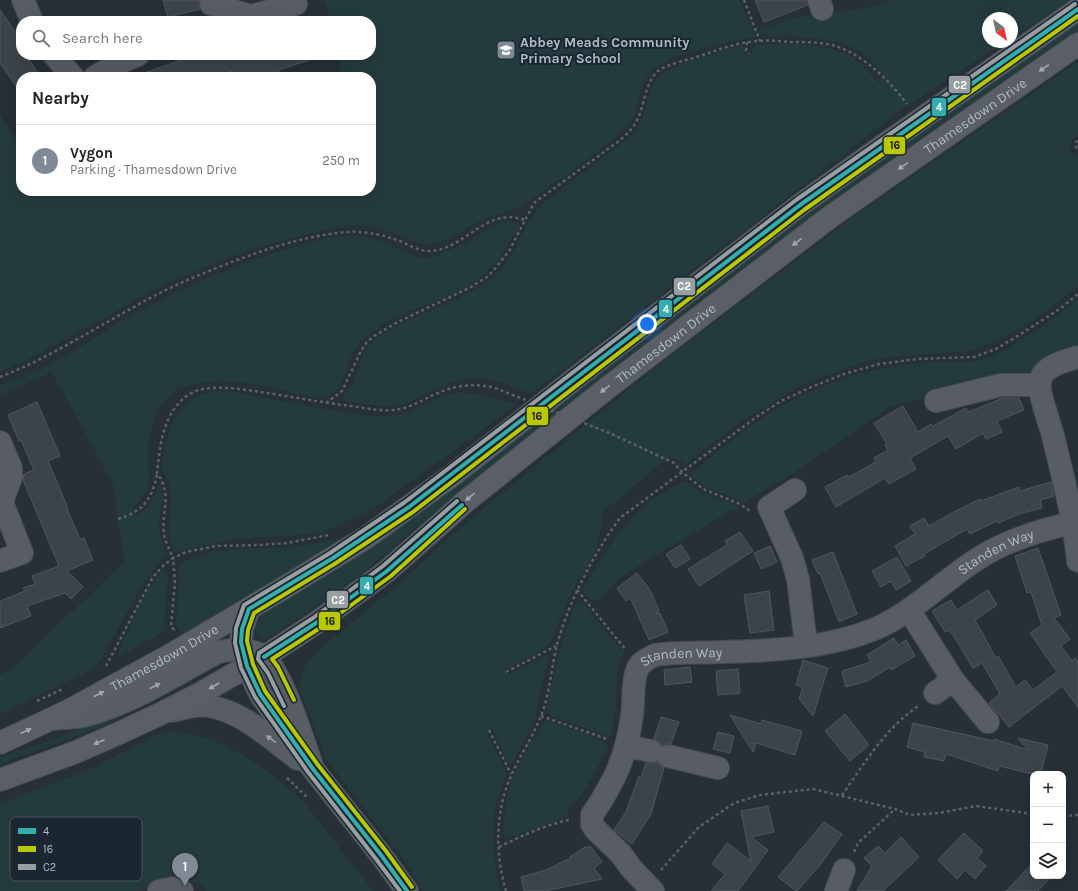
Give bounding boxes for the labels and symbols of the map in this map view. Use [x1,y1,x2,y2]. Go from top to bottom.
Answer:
north arrow [982,12,1018,48]
place label: Abbey Meads Community Primary School [520,34,689,67]
school or university icon: Abbey Meads Community Primary School [495,39,517,61]
one-way arrow [1039,64,1050,72]
street label: Thamesdown Drive [920,74,1030,158]
line badge: C2 [948,75,971,94]
text: C2 [953,79,967,92]
line badge: 4 [931,97,947,117]
text: 4 [936,101,943,114]
line badge: 16 [883,136,906,155]
text: 16 [890,139,901,152]
one-way arrow [898,162,908,170]
one-way arrow [792,237,803,246]
line badge: C2 [673,277,696,296]
text: C2 [677,280,691,293]
street label: Thamesdown Drive [612,299,719,387]
line badge: 4 [658,299,673,318]
text: 4 [663,303,670,316]
your location [637,314,657,334]
one-way arrow [600,385,611,393]
line badge: 16 [526,406,549,426]
text: 16 [532,410,543,423]
one-way arrow [465,493,476,502]
street label: Standen Way [954,525,1036,578]
line badge: 4 [359,576,374,595]
text: 4 [364,580,371,593]
line badge: C2 [326,590,349,609]
text: C2 [331,594,345,607]
line badge: 16 [318,611,341,631]
text: 16 [325,615,336,628]
street label: Thamesdown Drive [107,620,221,695]
street label: Standen Way [636,643,723,670]
one-way arrow [208,682,219,689]
one-way arrow [149,683,161,689]
one-way arrow [93,691,105,698]
one-way arrow [21,728,32,734]
one-way arrow [265,735,276,743]
one-way arrow [94,739,105,745]
legend [10,817,142,881]
text: 4 [43,825,49,838]
text: 16 [43,843,53,856]
pin: 1 [172,853,198,886]
text: C2 [43,861,56,874]

